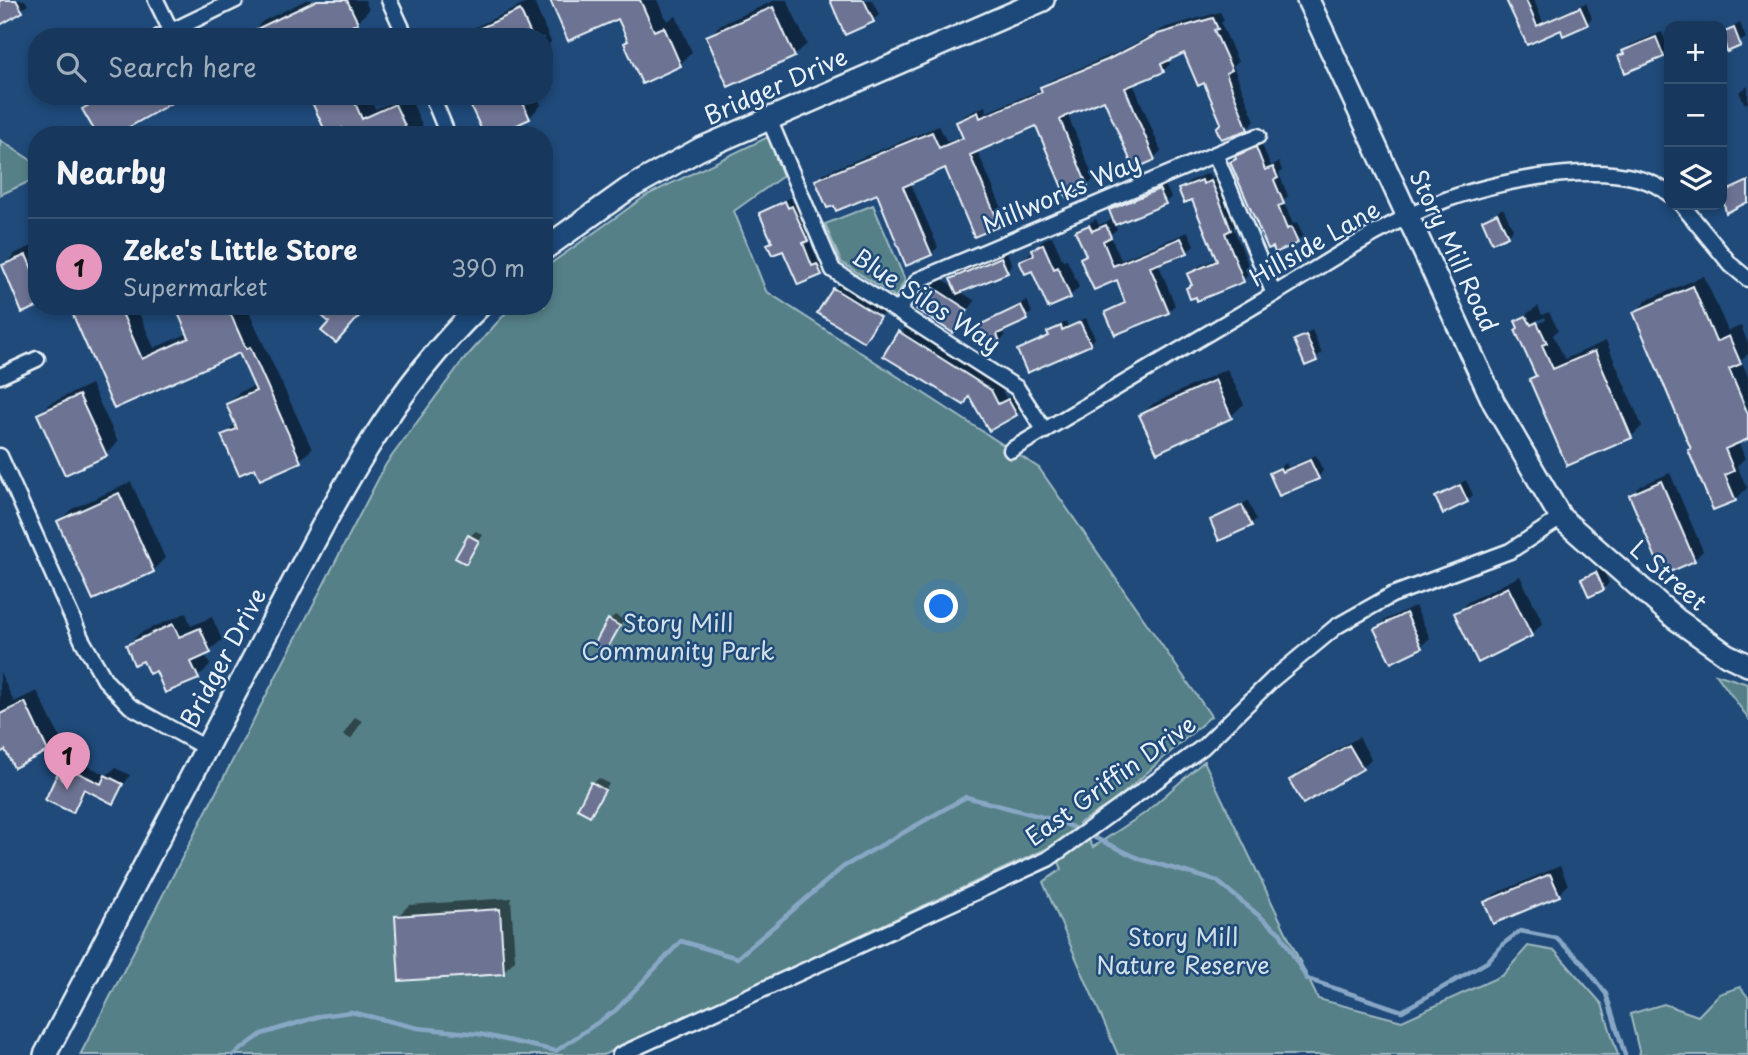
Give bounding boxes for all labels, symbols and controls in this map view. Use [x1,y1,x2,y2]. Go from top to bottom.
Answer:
map controls [1664,21,1727,210]
button: + [1664,21,1727,84]
search box [28,28,553,105]
street label: Bridger Drive [698,37,853,133]
text: Search here [108,47,257,86]
icon: search [52,48,90,86]
button: − [1664,84,1727,147]
street label: Millworks Way [976,142,1146,242]
button: layers [1664,147,1727,210]
text: Nearby [56,149,166,194]
street label: Story Mill Road [1401,163,1508,337]
street label: Hillside Lane [1242,190,1386,294]
text: Zeke's Little Store [123,230,358,269]
street label: Blue Silos Way [846,238,1009,361]
text: 1 [74,250,85,285]
text: 390 m [451,250,525,285]
text: Supermarket [123,269,267,304]
street label: L Street [1623,531,1716,619]
street label: Bridger Drive [170,581,274,733]
your location [924,589,958,623]
park label: Story Mill Community Park [581,604,775,668]
street label: East Griffin Drive [1017,705,1203,854]
pin: 1 [44,732,90,790]
park label: Story Mill Nature Reserve [1096,918,1270,982]

